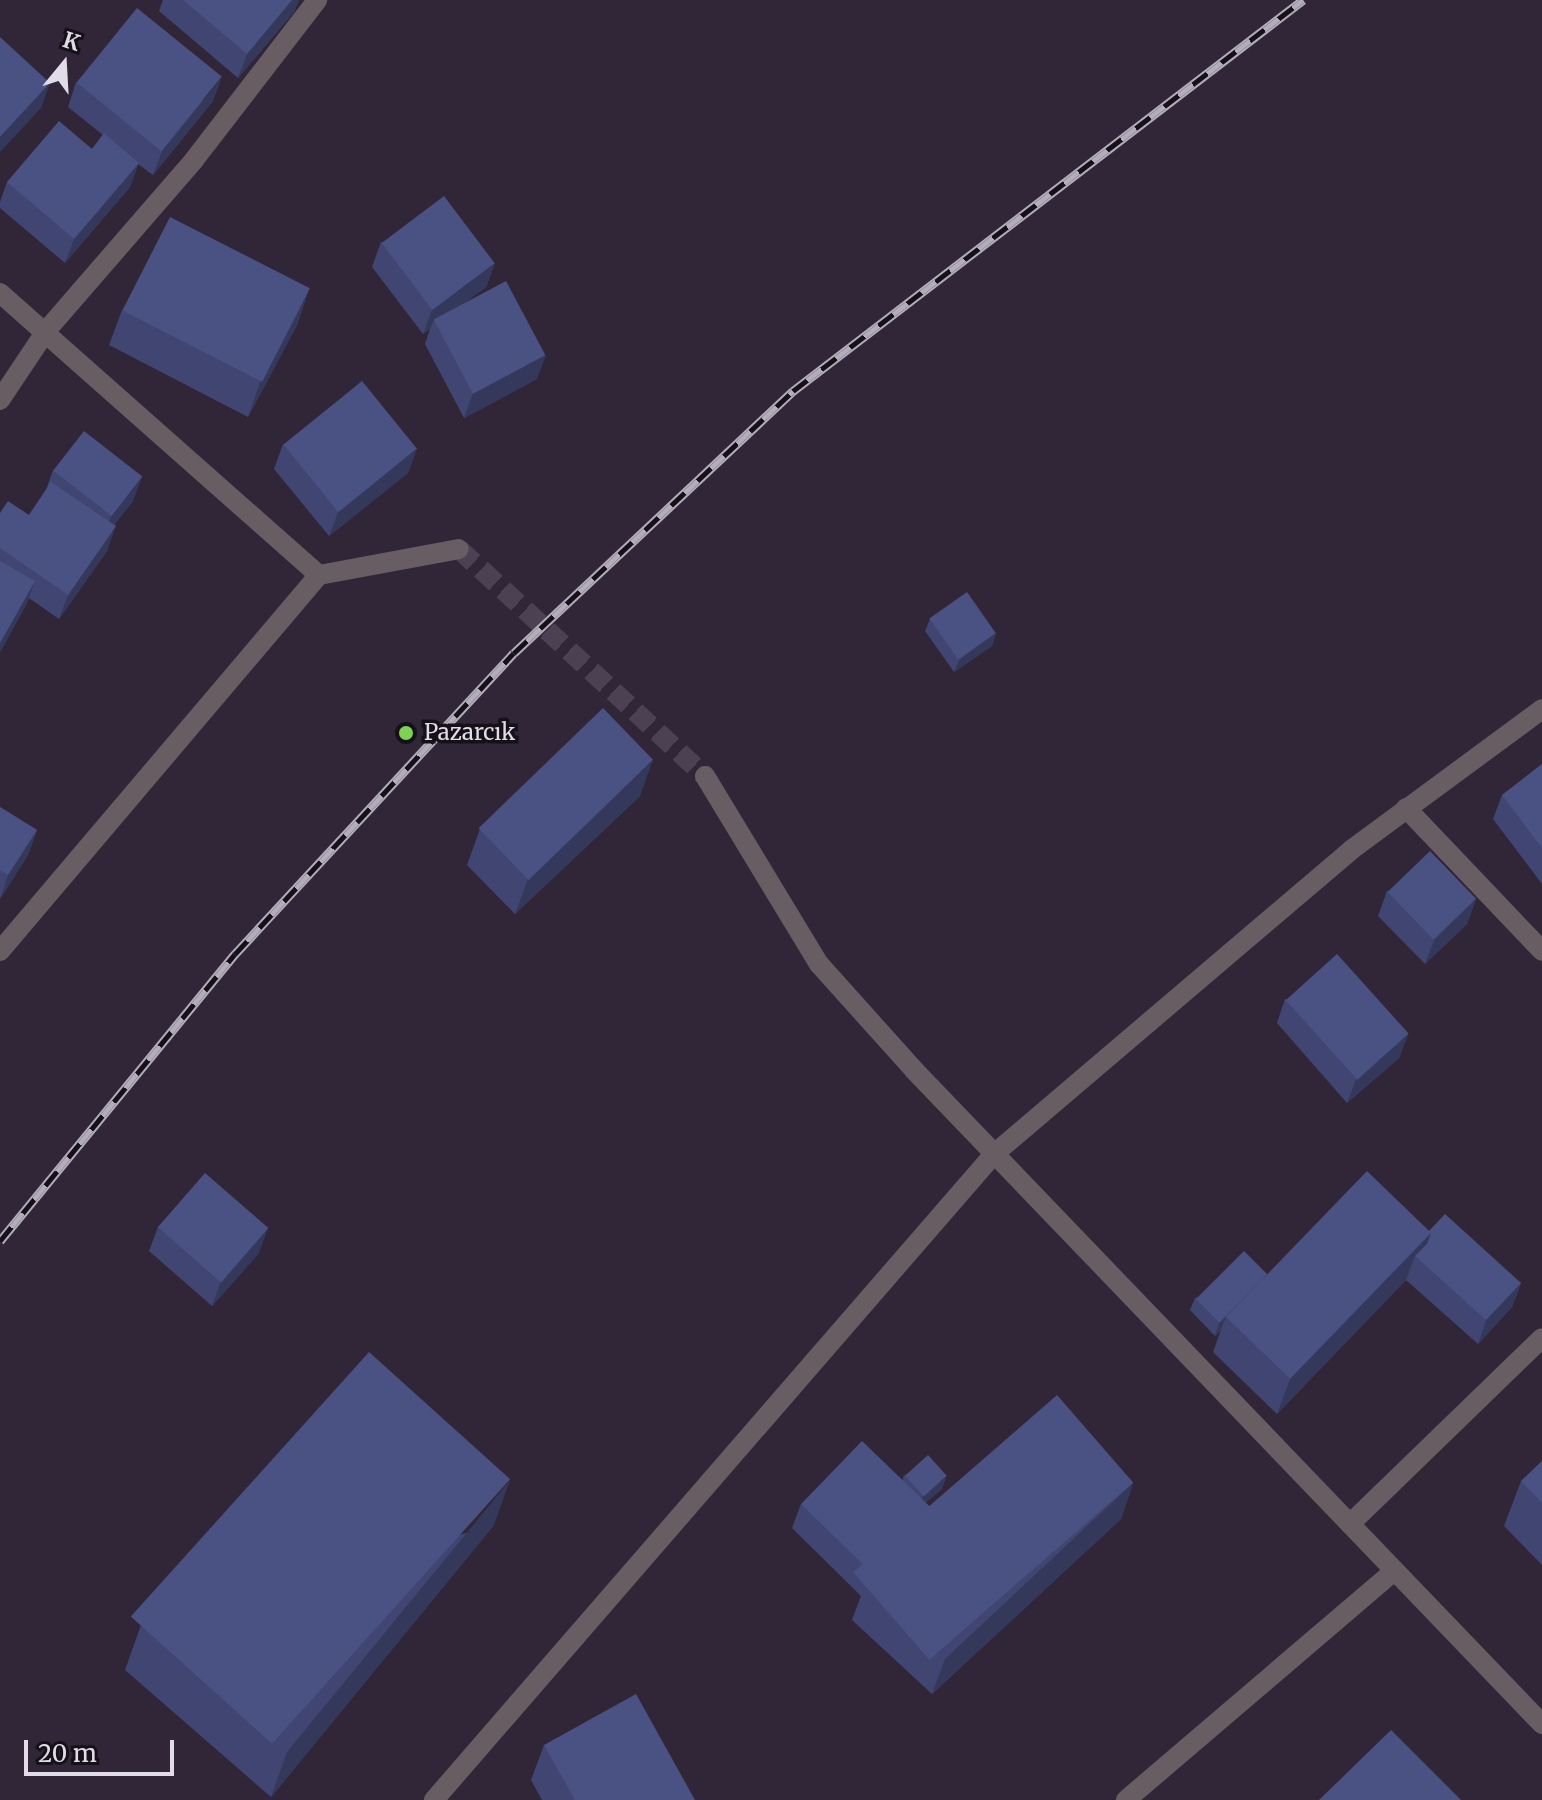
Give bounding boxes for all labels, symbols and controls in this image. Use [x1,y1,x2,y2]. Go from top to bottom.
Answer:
north arrow [24,24,104,104]
text: K [59,25,84,57]
place label: Pazarcık [424,720,515,746]
marker: Pazarcık [395,722,417,744]
scale bar [28,1724,178,1774]
text: 20 m [38,1738,97,1769]

